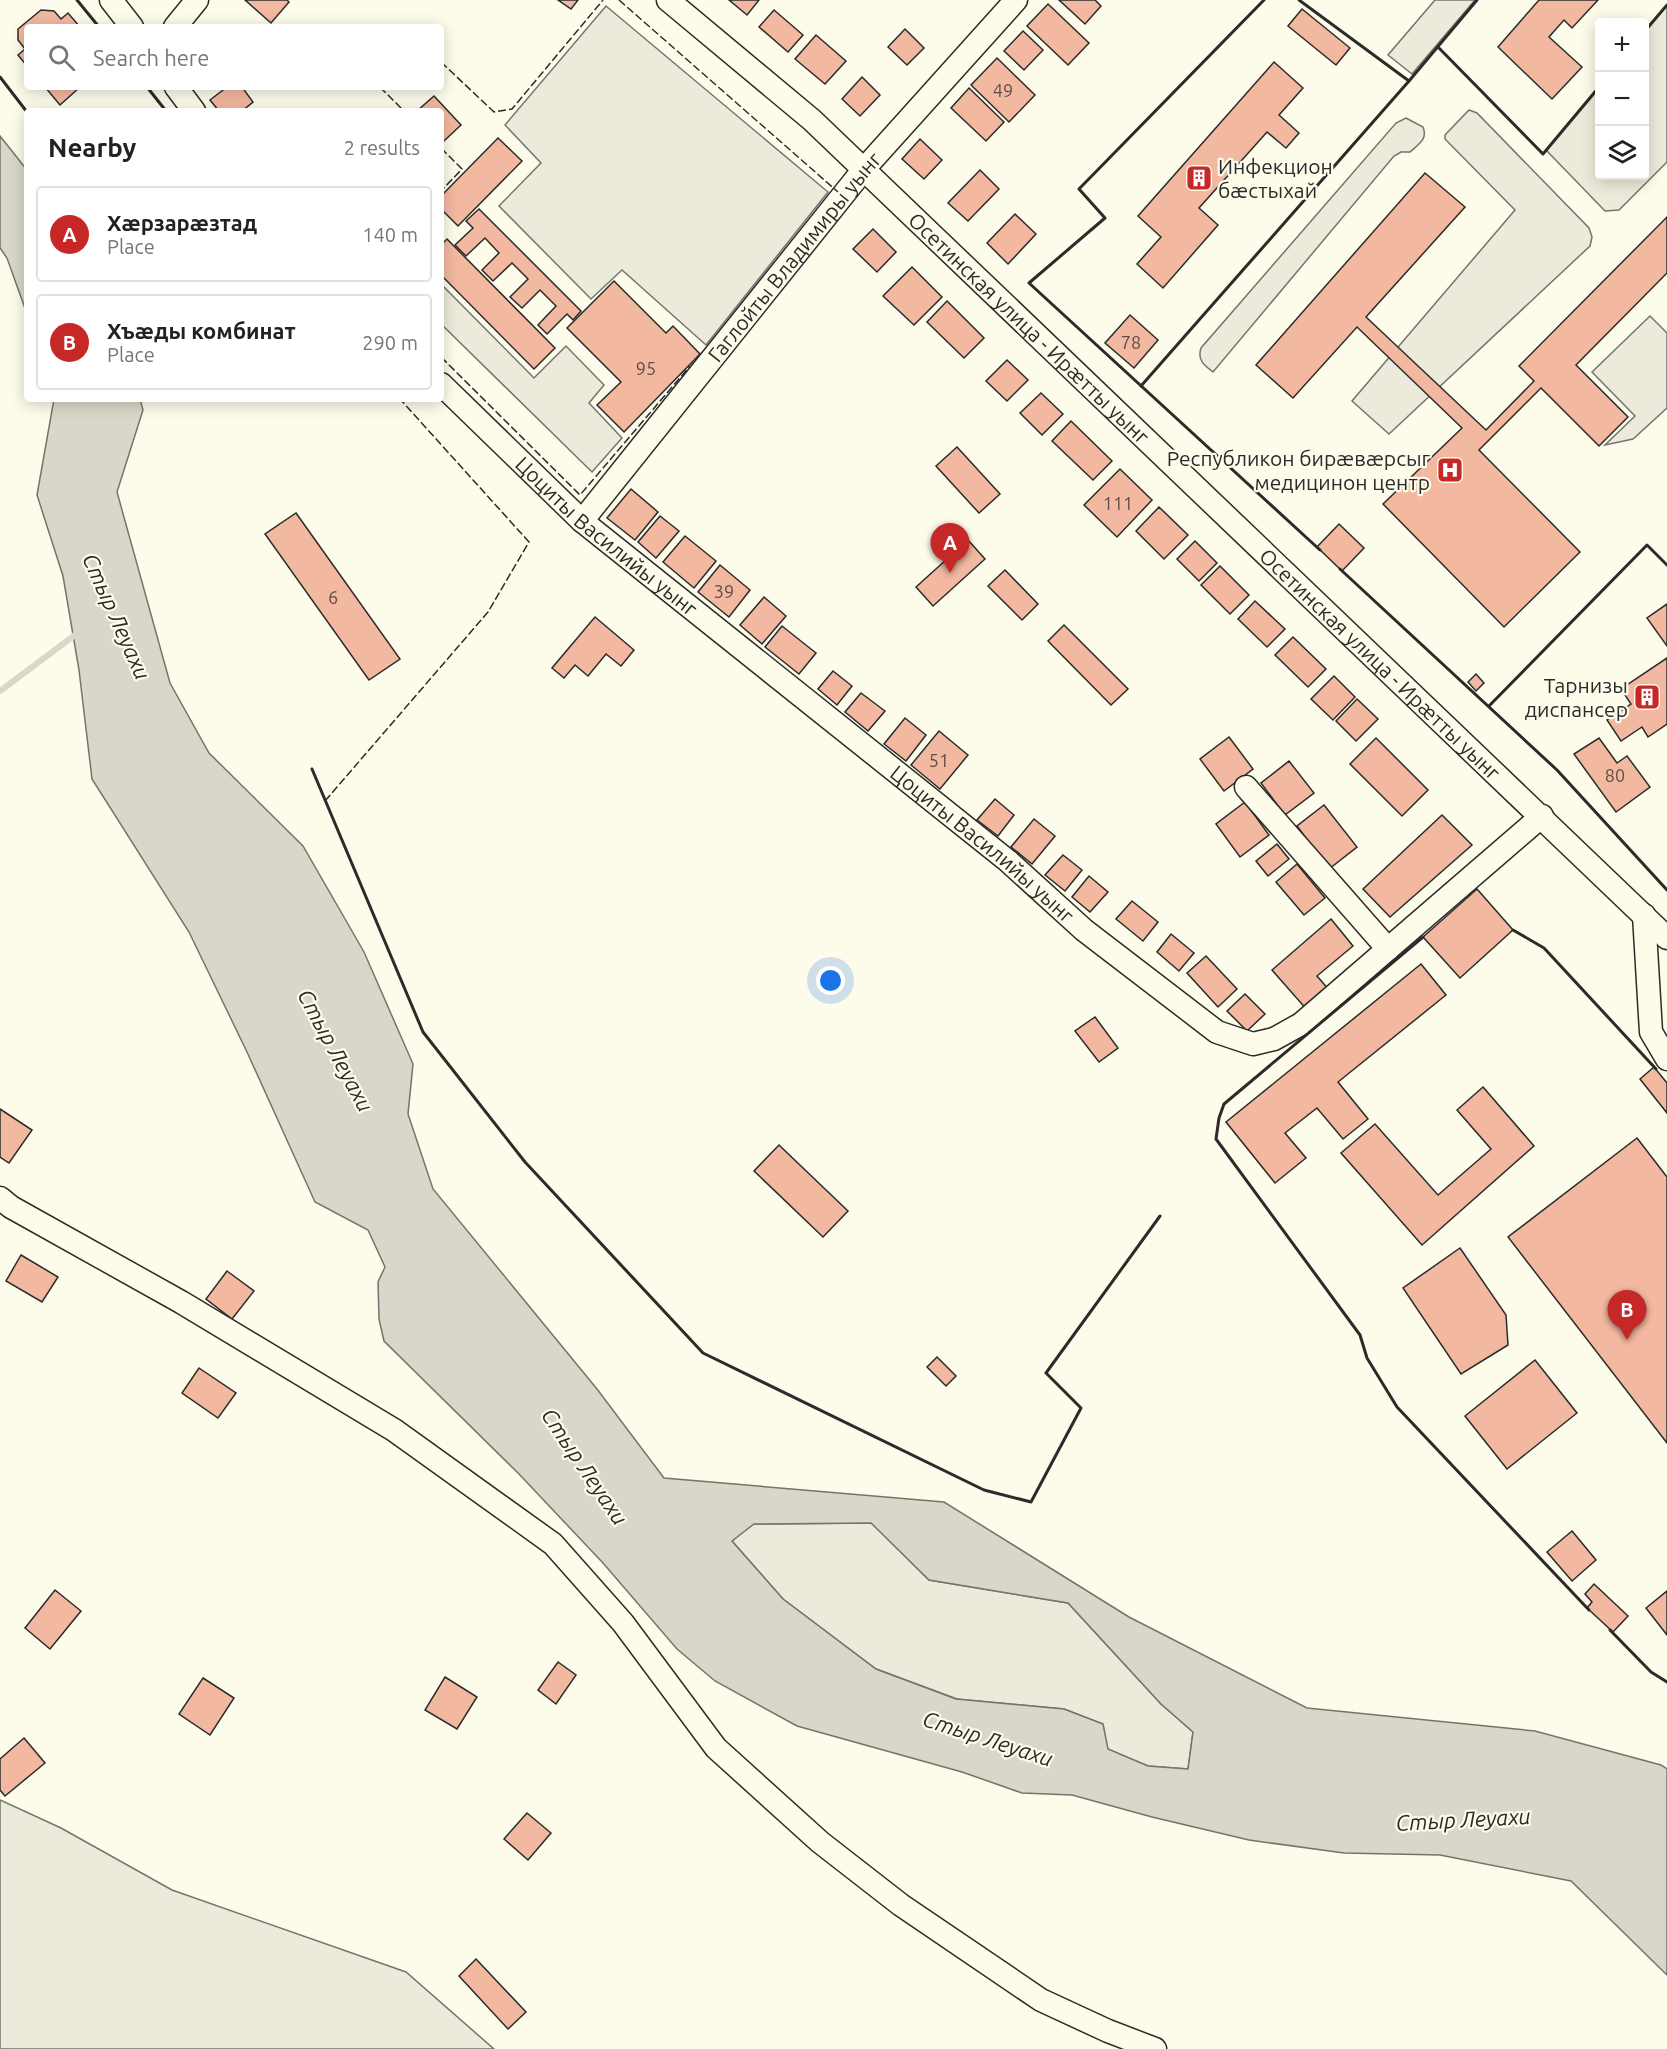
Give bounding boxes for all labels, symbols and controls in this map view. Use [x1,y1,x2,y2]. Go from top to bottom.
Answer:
map controls [1595,18,1649,180]
button: + [1595,18,1649,72]
search box [24,24,444,90]
icon: search [45,41,78,74]
text: Search here [93,45,209,70]
button: − [1595,72,1649,126]
house number: 49 [993,80,1013,100]
button: layers [1595,126,1649,180]
text: Nearby [48,133,136,162]
text: 2 results [344,136,420,159]
street label: Гаглойты Владимиры уынг [703,146,886,366]
place label: Инфекцион бæстыхай [1218,154,1333,202]
building icon: Инфекцион бæстыхай [1184,163,1214,193]
street label: Осетинская улица - Ирæтты уынг [904,207,1155,449]
text: Хæрзарæзтад [107,210,257,235]
text: A [62,223,77,246]
text: 140 m [362,223,418,246]
text: Place [107,235,155,258]
text: Хъæды комбинат [107,318,296,343]
text: B [63,331,76,354]
text: 290 m [362,331,418,354]
house number: 78 [1121,332,1141,352]
text: Place [107,343,155,366]
house number: 95 [636,358,656,378]
place label: Республикон бирæвæрсыг медицинон центр [1167,446,1431,494]
street label: Цоциты Василийы уынг [511,451,703,621]
hospital icon: Республикон бирæвæрсыг медицинон центр [1435,455,1465,485]
house number: 111 [1103,493,1133,513]
pin: A [930,524,970,573]
street label: Осетинская улица - Ирæтты уынг [1255,543,1506,785]
water label: Стыр Леуахи [78,549,156,683]
house number: 39 [714,581,734,601]
house number: 6 [328,587,338,607]
place label: Тарнизы диспансер [1525,673,1628,721]
building icon: Тарнизы диспансер [1632,682,1662,712]
house number: 51 [929,750,949,770]
street label: Цоциты Василийы уынг [886,760,1080,928]
house number: 80 [1605,765,1625,785]
your location [816,966,845,995]
water label: Стыр Леуахи [293,984,379,1116]
pin: B [1608,1290,1646,1340]
water label: Стыр Леуахи [537,1403,633,1529]
water label: Стыр Леуахи [920,1705,1056,1771]
water label: Стыр Леуахи [1395,1803,1531,1835]

